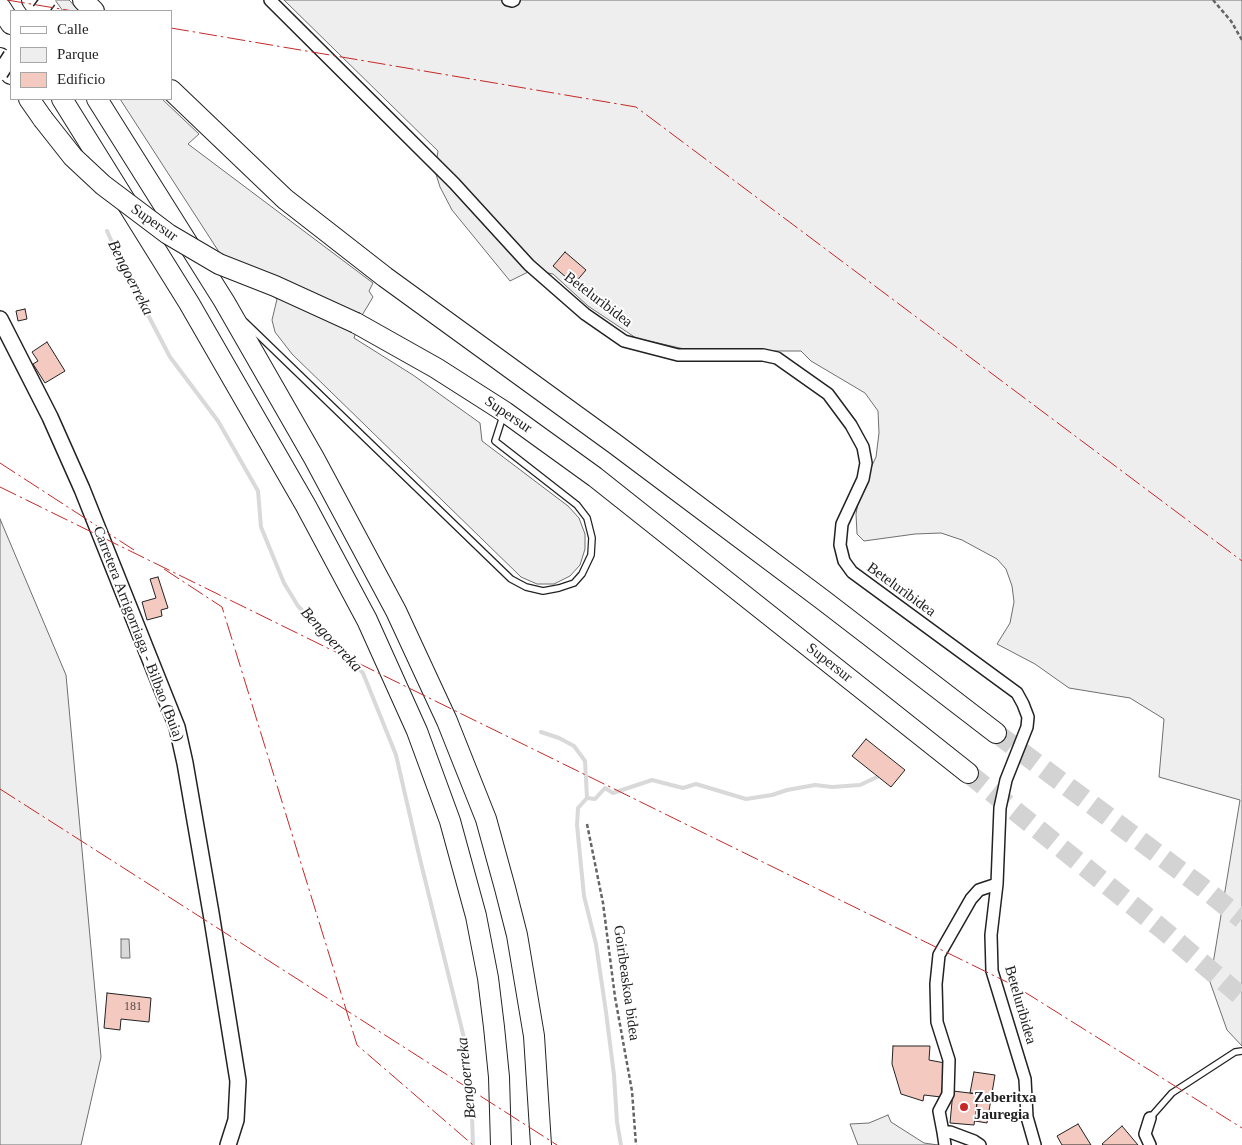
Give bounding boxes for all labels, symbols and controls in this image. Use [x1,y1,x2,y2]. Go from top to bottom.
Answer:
legend [10,10,172,100]
text: Calle [57,21,89,37]
text: Parque [57,46,99,62]
text: Edificio [57,71,105,87]
street label: Supersur [127,200,181,246]
water label: Bengoerreka [103,237,157,319]
street label: Beteluribidea [560,268,636,332]
street label: Supersur [481,393,535,437]
street label: Carretera Arrigorriaga - Bilbao (Buia) [89,524,187,744]
street label: Beteluribidea [863,559,939,621]
water label: Bengoerreka [296,603,366,677]
street label: Supersur [802,639,856,687]
street label: Goiribeaskoa bidea [609,924,643,1042]
street label: Beteluribidea [1000,964,1040,1046]
house number: 181 [124,1000,142,1014]
water label: Bengoerreka [453,1036,481,1120]
place label: Zeberitxa Jauregia [974,1089,1036,1124]
marker: Zeberitxa Jauregia [958,1101,970,1113]

